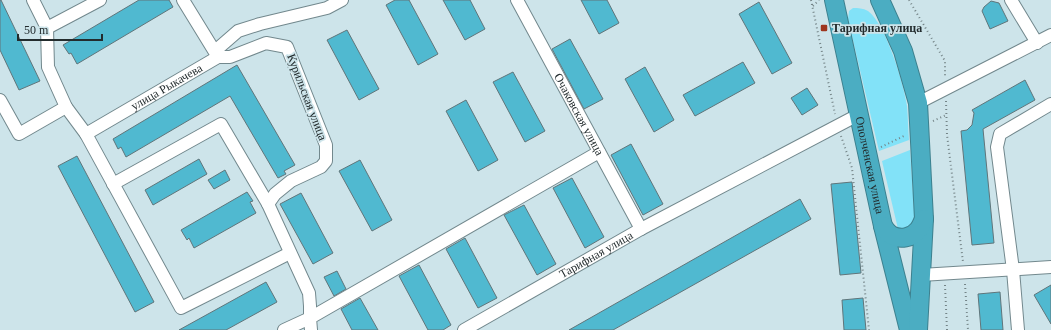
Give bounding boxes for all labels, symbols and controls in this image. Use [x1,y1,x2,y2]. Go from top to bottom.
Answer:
scale bar [18,16,102,42]
place label: Тарифная улица [832,21,922,35]
text: 50 m [24,23,49,37]
marker: Тарифная улица [819,23,829,33]
street label: Курильская улица [284,52,330,143]
street label: улица Рыкачева [129,60,205,113]
street label: Очаковская улица [551,71,607,158]
street label: Ополченская улица [852,115,887,216]
street label: Тарифная улица [557,228,636,281]

